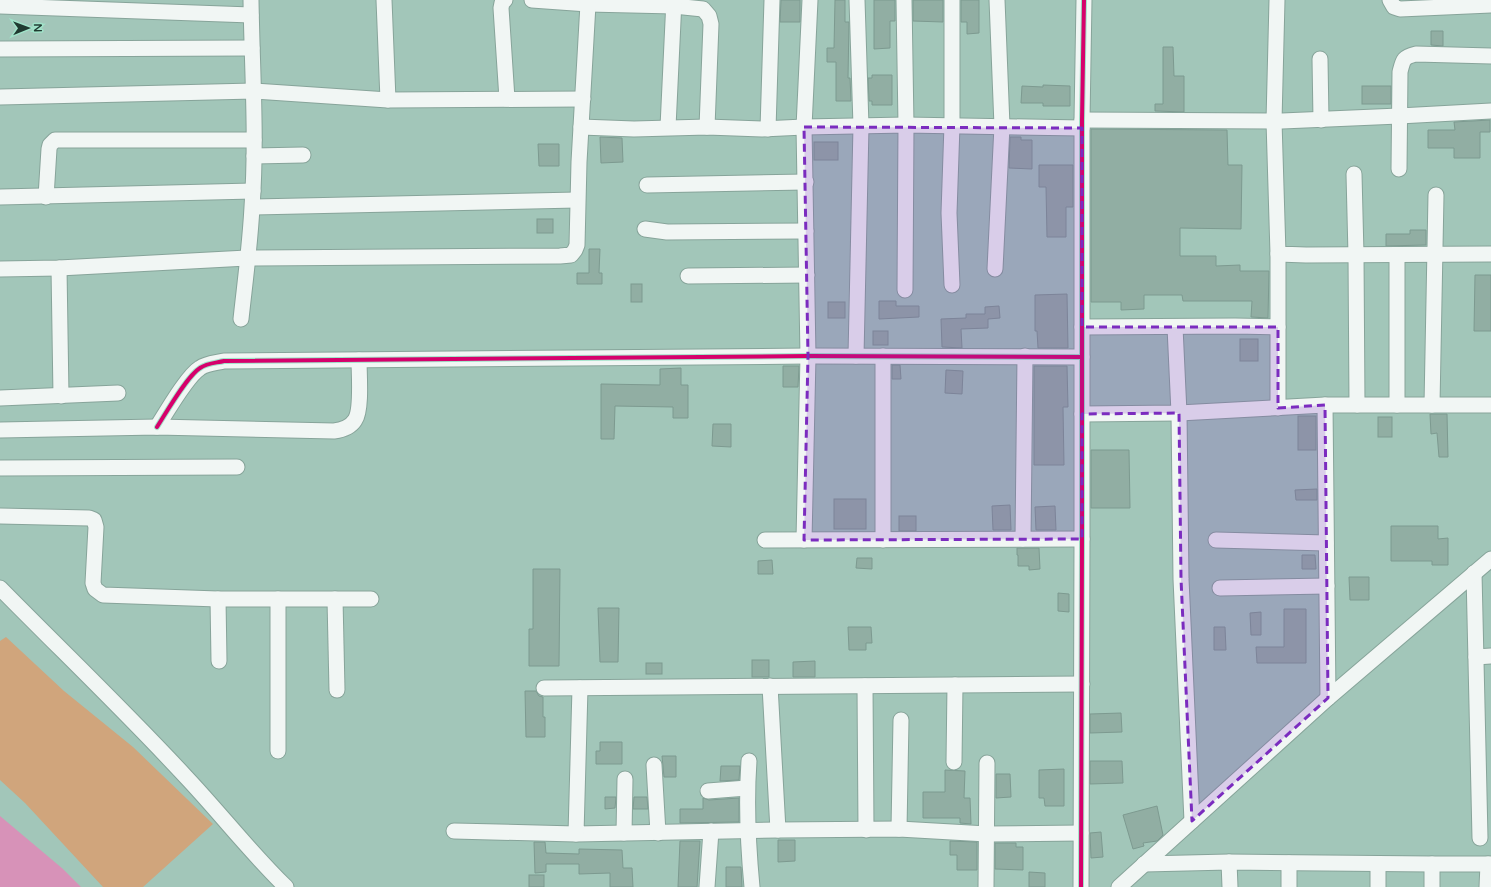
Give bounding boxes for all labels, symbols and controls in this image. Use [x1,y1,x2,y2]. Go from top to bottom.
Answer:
north arrow [8,8,48,48]
text: N [31,23,44,32]

